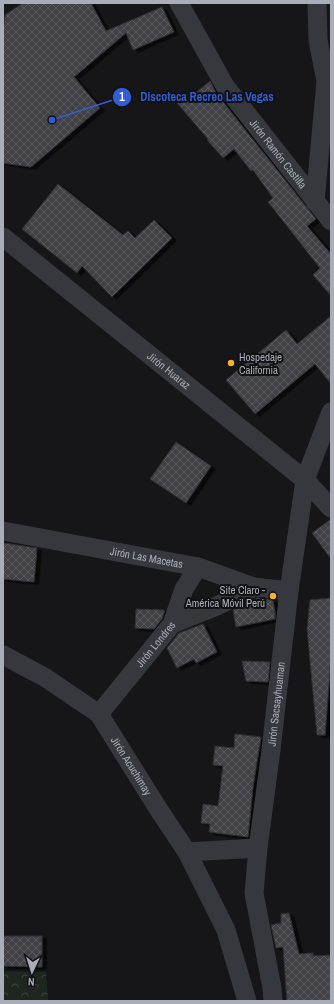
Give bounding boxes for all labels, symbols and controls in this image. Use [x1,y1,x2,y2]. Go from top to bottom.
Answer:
callout: Discoteca Recreo Las Vegas [112,85,282,109]
text: 1 [119,89,125,105]
text: Discoteca Recreo Las Vegas [140,89,274,105]
street label: Jirón Ramón Castilla [247,116,310,191]
street label: Jirón Huaraz [144,349,194,393]
place label: Hospedaje California [239,350,282,377]
marker: Hospedaje California [226,358,236,368]
street label: Jirón Las Macetas [109,544,185,571]
place label: Site Claro - América Móvil Perú [185,583,265,610]
marker: Site Claro - América Móvil Perú [268,591,278,601]
street label: Jirón Londres [133,618,179,670]
street label: Jirón Sacsayhuaman [264,661,288,747]
street label: Jirón Acuchimay [108,734,155,798]
north arrow [12,952,52,992]
text: N [28,975,35,989]

